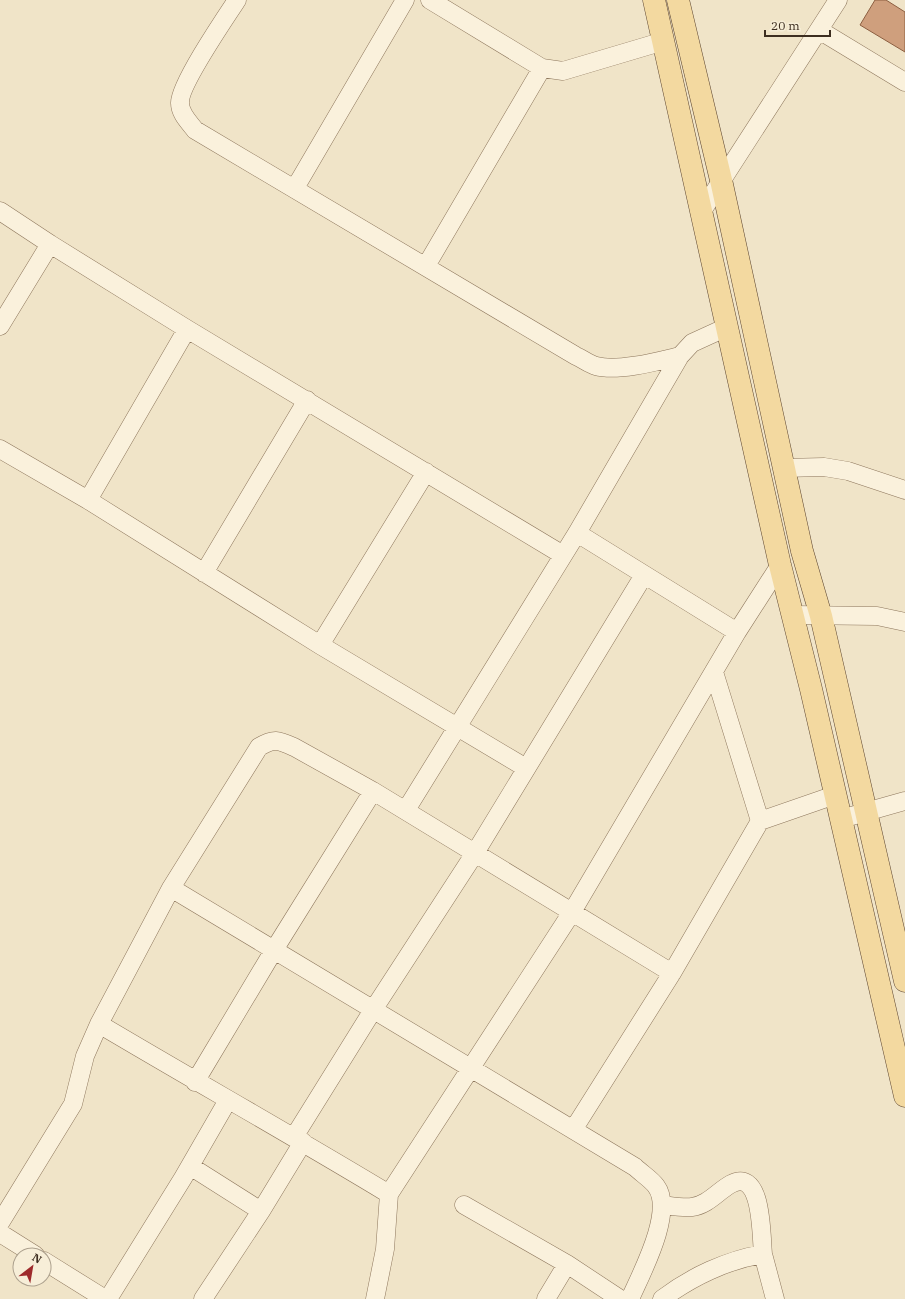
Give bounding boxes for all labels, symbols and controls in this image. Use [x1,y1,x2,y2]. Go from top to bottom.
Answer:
scale bar [765,12,830,38]
text: 20 m [771,18,800,33]
north arrow [12,1247,52,1287]
text: N [30,1250,45,1267]

